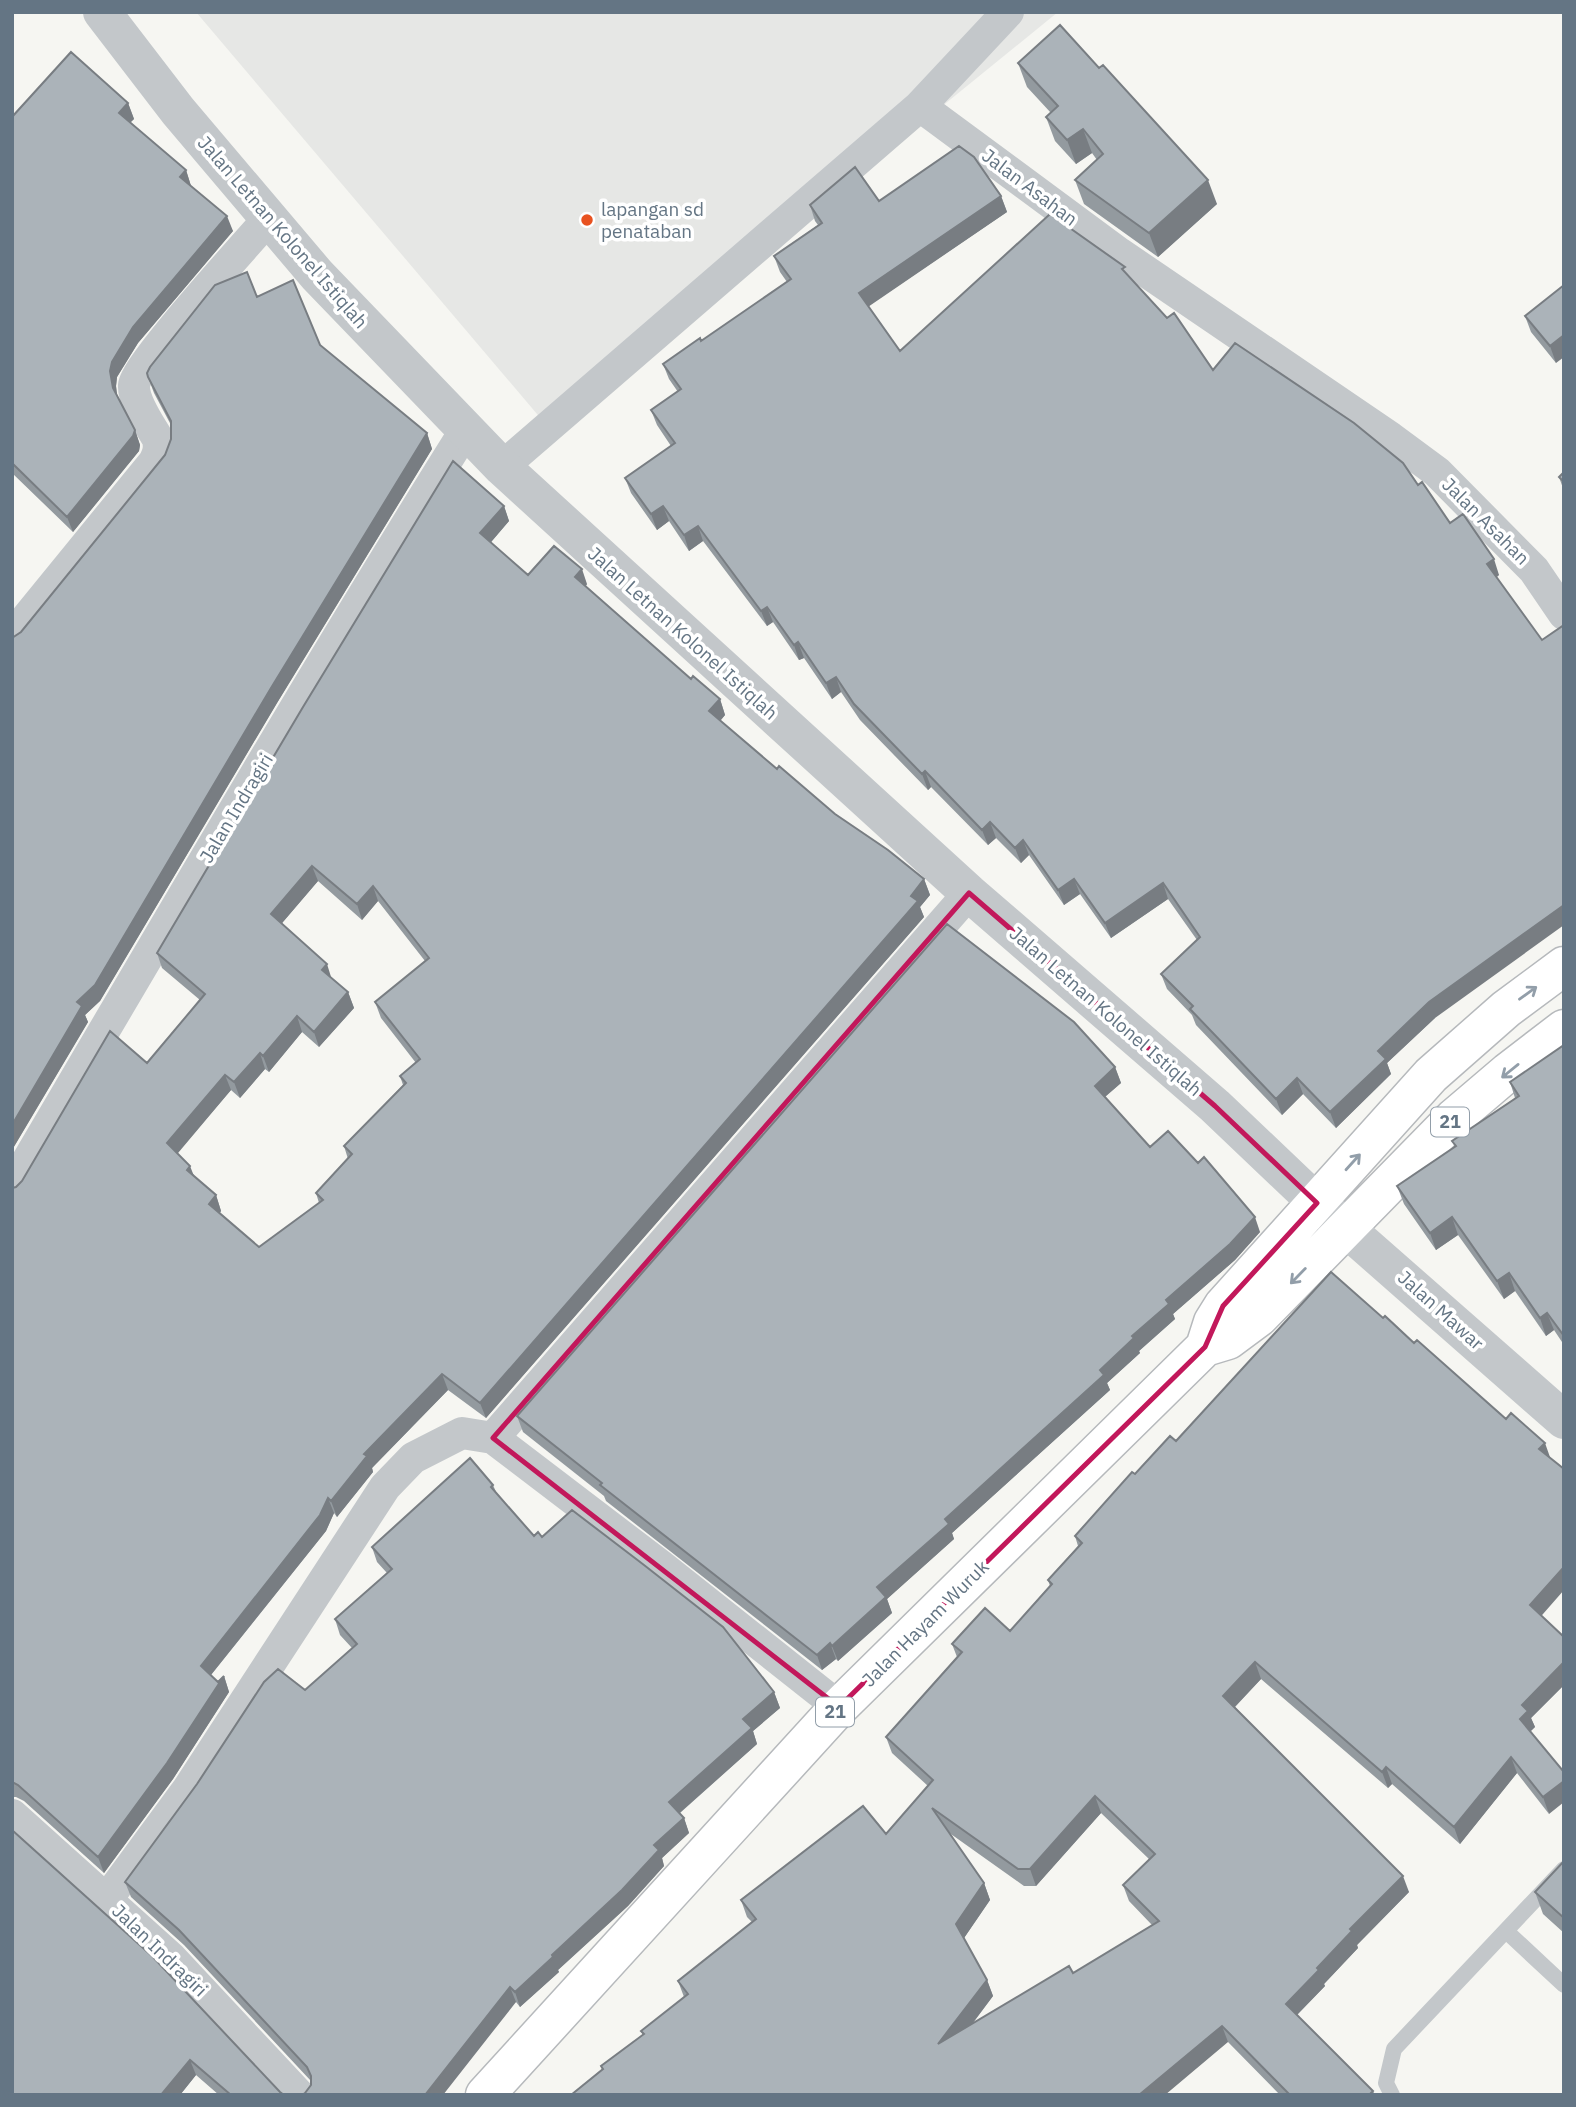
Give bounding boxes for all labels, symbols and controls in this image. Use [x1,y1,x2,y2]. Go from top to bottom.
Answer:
street label: Jalan Letnan Kolonel Istiqlah [193,131,373,333]
street label: Jalan Asahan [977,143,1083,231]
place label: lapangan sd penataban [601,197,704,243]
marker: lapangan sd penataban [579,212,595,228]
street label: Jalan Asahan [1437,472,1535,570]
street label: Jalan Letnan Kolonel Istiqlah [583,541,783,725]
street label: Jalan Indragiri [194,749,278,867]
street label: Jalan Letnan Kolonel Istiqlah [1005,921,1207,1101]
one-way arrow [1518,985,1537,1000]
one-way arrow [1501,1063,1519,1078]
road number: 21 [1431,1107,1469,1136]
one-way arrow [1344,1154,1361,1171]
street label: Jalan Mawar [1393,1265,1489,1355]
one-way arrow [1290,1267,1307,1284]
street label: Jalan Hayam Wuruk [856,1554,994,1692]
road number: 21 [816,1698,854,1727]
street label: Jalan Indragiri [107,1899,213,2001]

